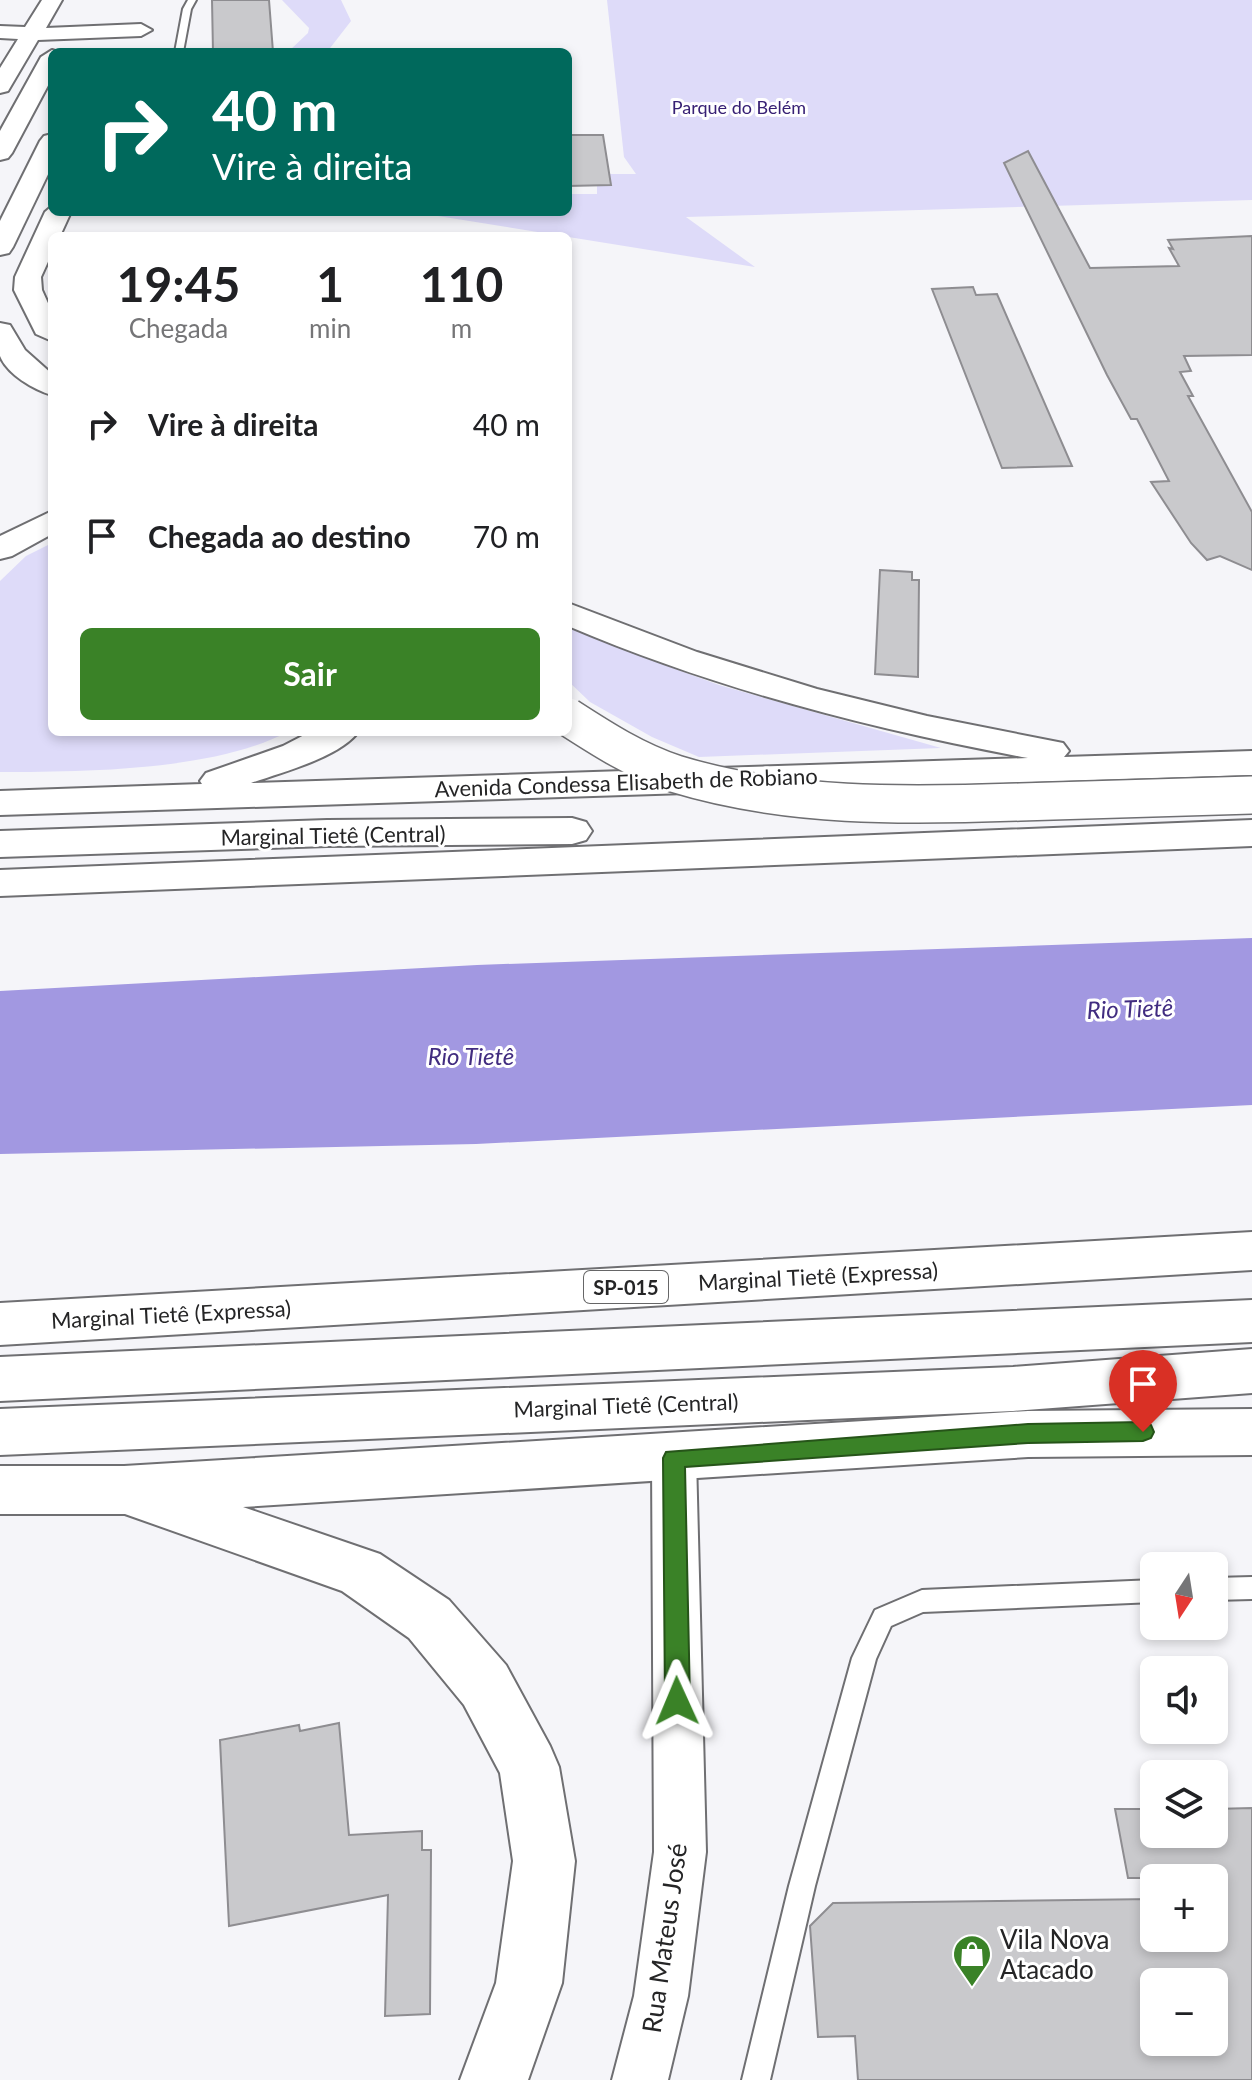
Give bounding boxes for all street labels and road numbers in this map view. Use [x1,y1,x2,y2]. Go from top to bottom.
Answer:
street label: Avenida Condessa Elisabeth de Robiano [434,762,818,802]
street label: Marginal Tietê (Central) [220,820,446,850]
street label: Marginal Tietê (Expressa) [697,1256,939,1296]
road number: SP-015 [584,1271,668,1303]
street label: Marginal Tietê (Expressa) [50,1294,292,1334]
street label: Marginal Tietê (Central) [513,1388,739,1422]
street label: Rua Mateus José [635,1841,693,2035]

